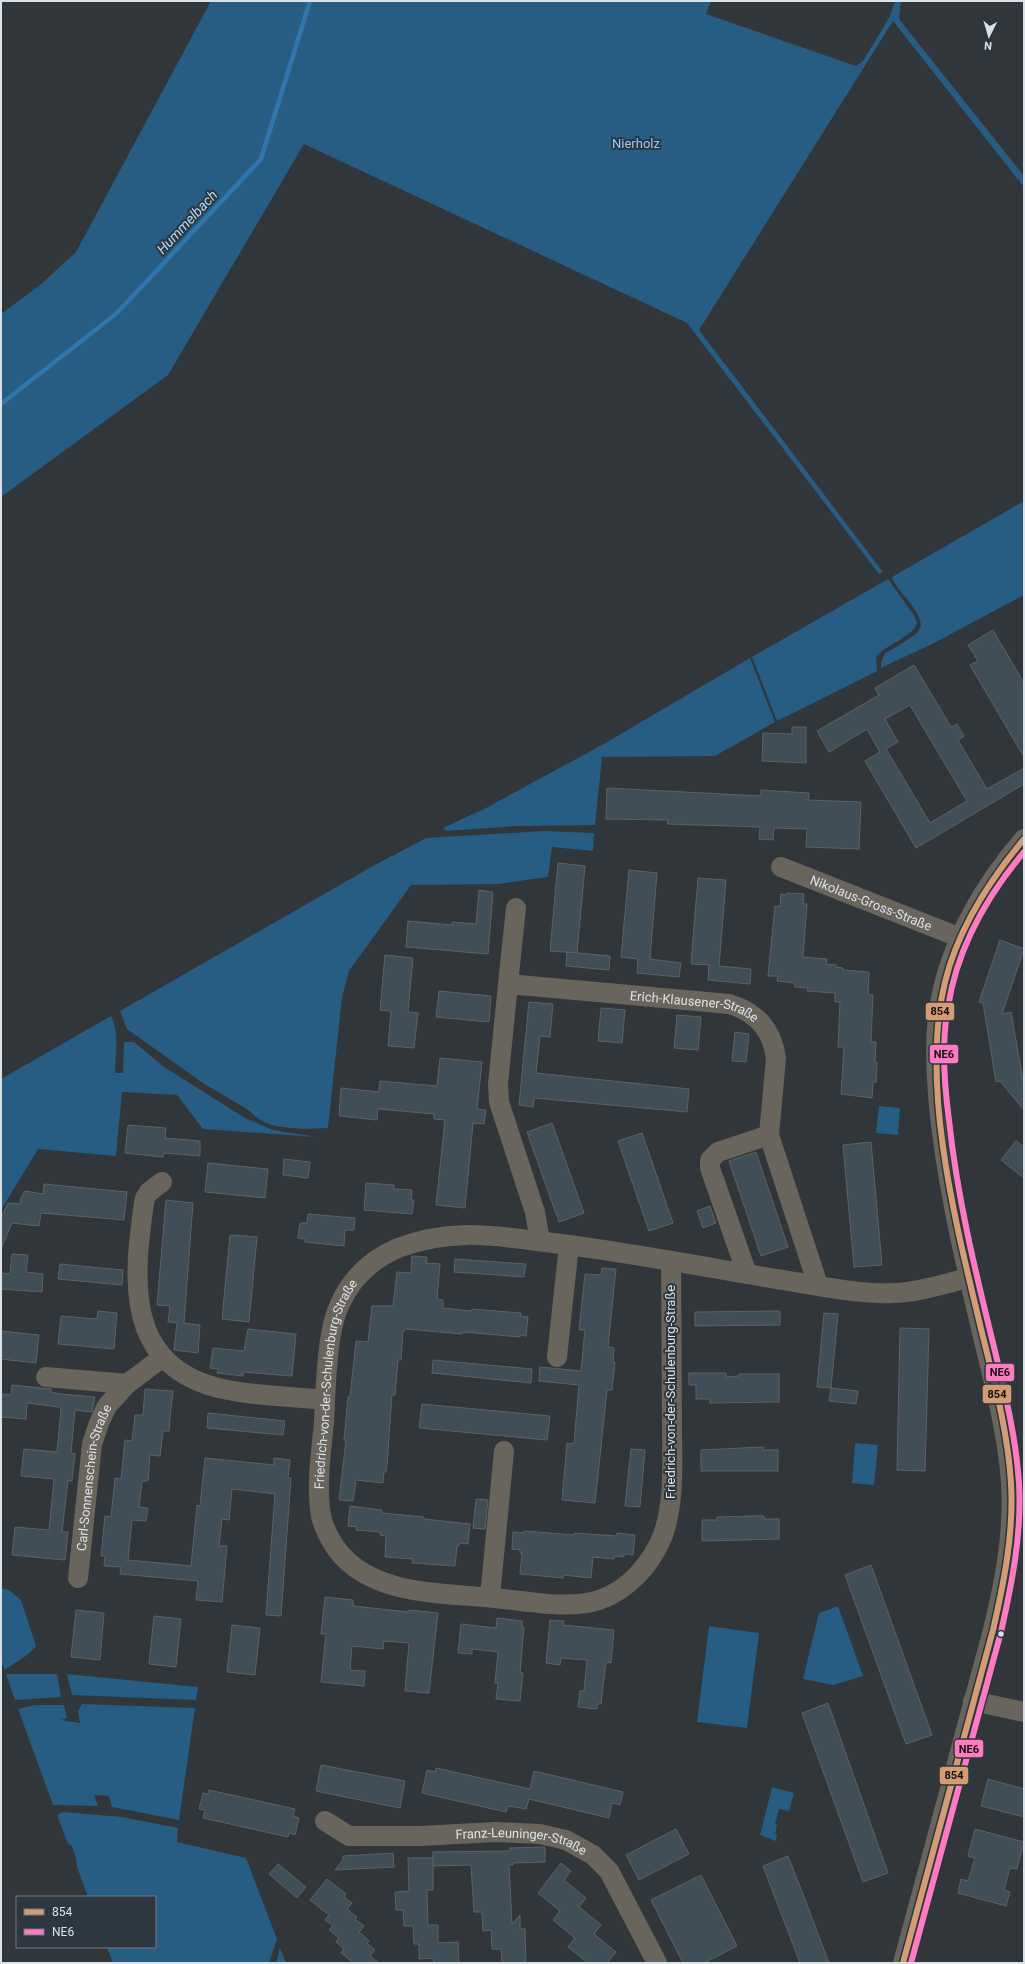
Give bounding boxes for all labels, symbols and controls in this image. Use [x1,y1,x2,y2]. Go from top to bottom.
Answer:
north arrow [969,16,1009,56]
text: N [984,39,993,52]
park label: Nierholz [612,136,661,151]
water label: Hummelbach [153,187,221,257]
street label: Nikolaus-Gross-Straße [808,872,934,934]
street label: Erich-Klausener-Straße [629,988,762,1025]
line badge: 854 [925,1002,955,1021]
text: 854 [931,1005,950,1018]
line badge: NE6 [929,1044,959,1064]
text: NE6 [934,1048,954,1061]
street label: Friedrich-von-der-Schulenburg-Straße [312,1276,360,1489]
street label: Friedrich-von-der-Schulenburg-Straße [663,1285,678,1499]
line badge: NE6 [985,1363,1015,1382]
text: NE6 [990,1366,1010,1379]
line badge: 854 [982,1384,1012,1404]
text: 854 [988,1388,1007,1401]
street label: Carl-Sonnenschein-Straße [74,1402,115,1552]
unlabelled marker [996,1629,1006,1639]
line badge: NE6 [954,1739,984,1758]
text: NE6 [959,1743,979,1756]
line badge: 854 [939,1766,969,1785]
text: 854 [945,1769,964,1782]
street label: Franz-Leuninger-Straße [455,1825,590,1858]
legend [16,1896,156,1948]
text: 854 [52,1905,72,1919]
text: NE6 [52,1925,74,1939]

